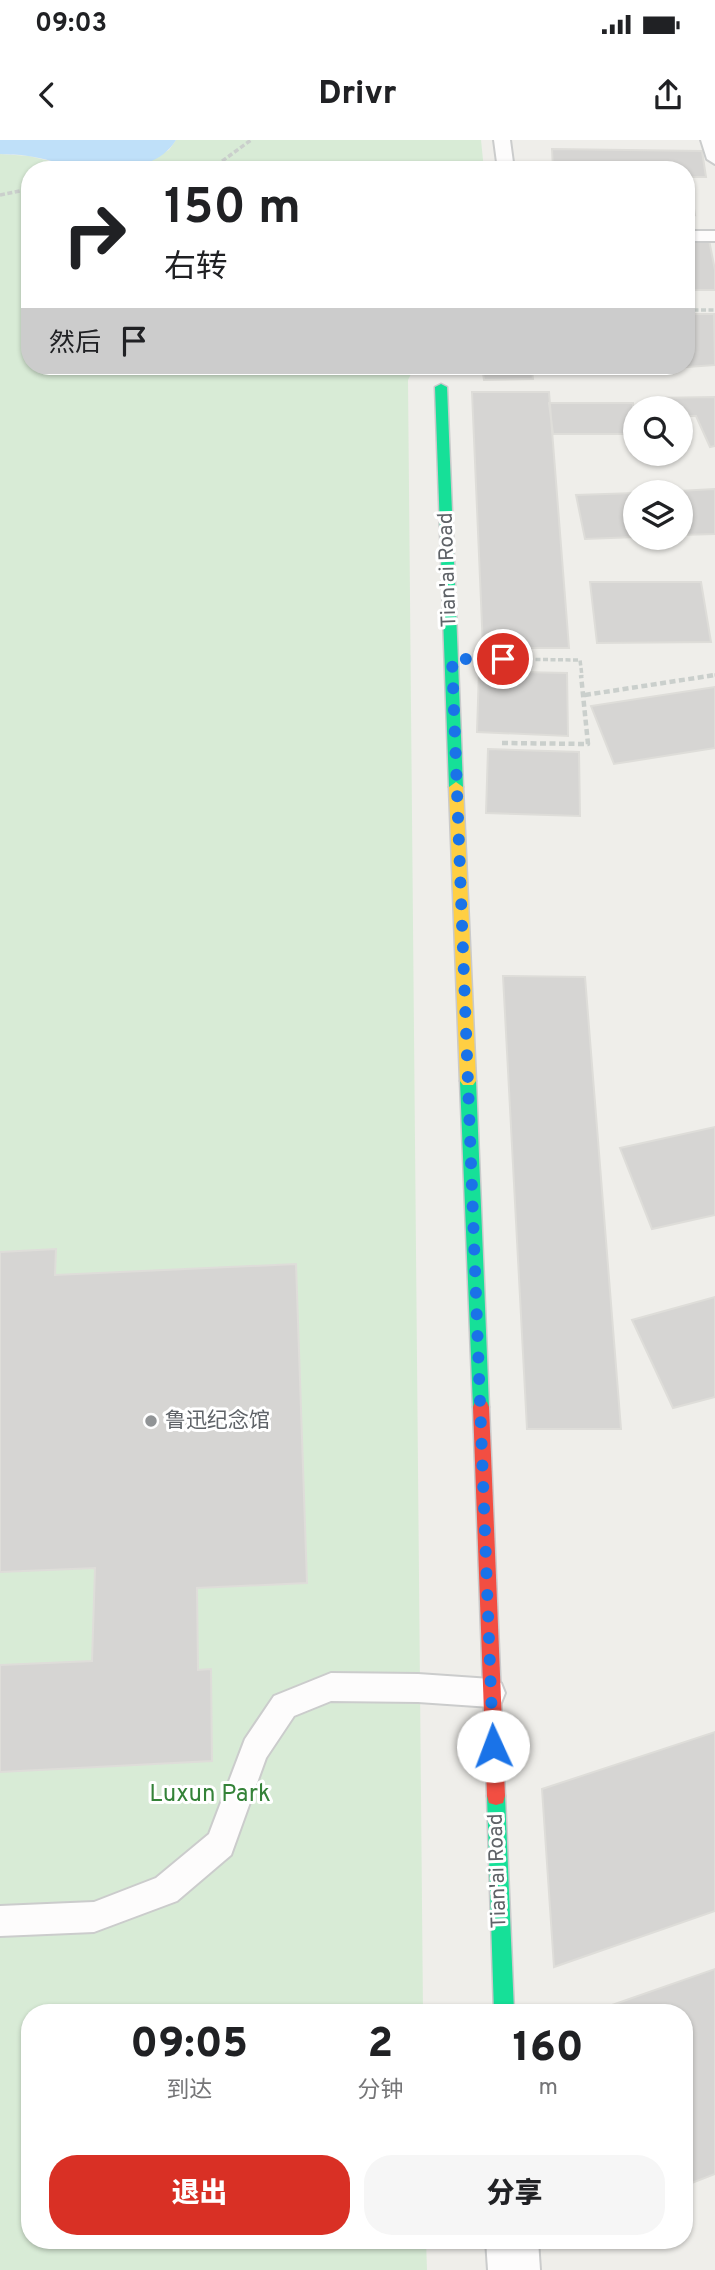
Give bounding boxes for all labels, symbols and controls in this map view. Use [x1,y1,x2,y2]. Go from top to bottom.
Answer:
text: 09:03 [35,8,107,41]
text: Drivr [319,75,396,115]
icon: back [28,76,66,114]
icon: share [649,76,687,114]
text: 150 m [164,179,301,241]
icon: right [49,189,140,280]
text: 右转 [164,249,228,289]
icon: arrive [115,322,153,360]
text: 然后 [49,328,101,361]
map controls [623,396,693,550]
button: search [623,396,693,466]
button: layers [623,480,693,550]
street label: Tian'ai Road [432,512,464,628]
pin [473,629,533,689]
icon: arrive [484,640,522,678]
place label: 鲁迅纪念馆 [165,1408,270,1435]
marker: 鲁迅纪念馆 [143,1413,159,1429]
position arrow [456,1709,530,1783]
park label: Luxun Park [149,1780,271,1810]
street label: Tian'ai Road [482,1813,514,1929]
text: 09:05 [130,2019,248,2072]
text: 2 [367,2019,393,2072]
text: 160 [513,2023,584,2076]
text: m [538,2074,558,2103]
text: 到达 [166,2077,212,2106]
text: 分钟 [357,2077,403,2106]
button: 退出 [49,2155,350,2235]
button: 分享 [364,2155,665,2235]

